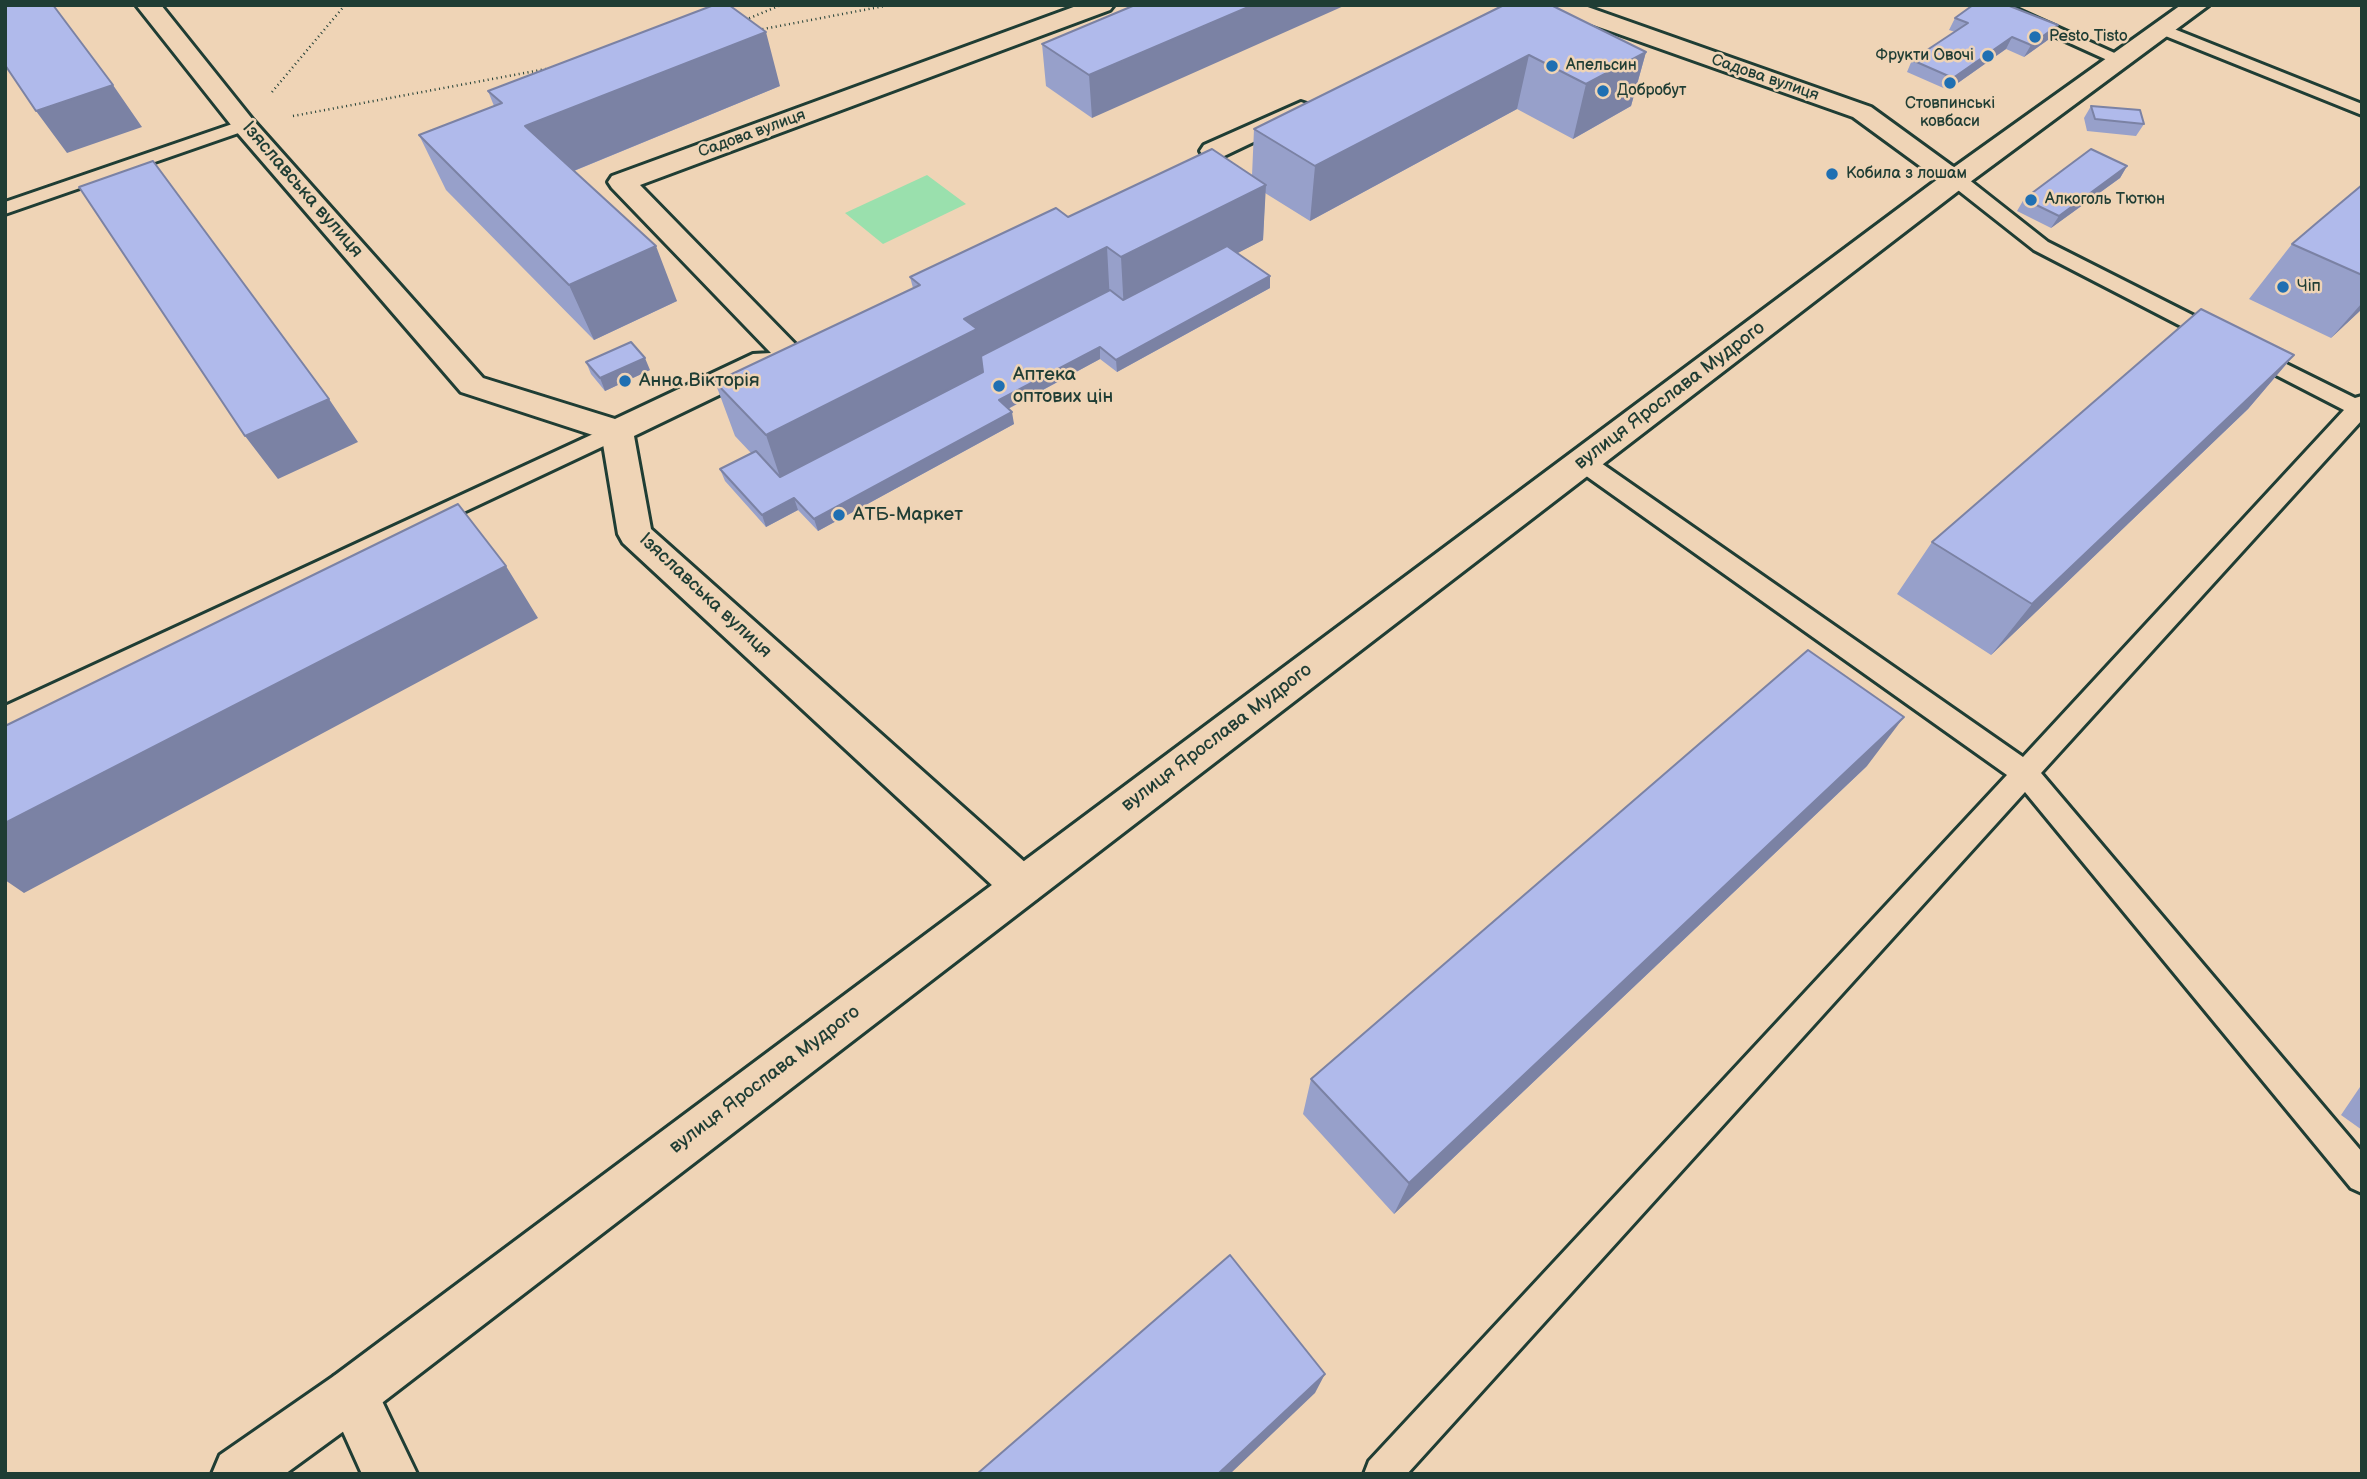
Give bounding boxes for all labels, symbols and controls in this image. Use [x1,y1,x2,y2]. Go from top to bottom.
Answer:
place label: Pesto Tisto [2049,27,2128,47]
marker: Pesto Tisto [2027,29,2043,45]
place label: Фрукти Овочі [1876,46,1974,66]
marker: Фрукти Овочі [1980,48,1996,64]
street label: Садова вулиця [1709,51,1821,105]
place label: Апельсин [1566,56,1637,76]
marker: Апельсин [1544,58,1560,74]
marker: Стовпинські ковбаси [1942,75,1958,91]
place label: Добробут [1617,81,1686,101]
marker: Добробут [1595,83,1611,99]
place label: Стовпинські ковбаси [1905,94,1995,132]
street label: Садова вулиця [696,106,808,162]
street label: Ізяславська вулиця [237,117,367,263]
place label: Кобила з лошам [1846,164,1967,184]
marker: Кобила з лошам [1824,166,1840,182]
place label: Алкоголь Тютюн [2045,190,2165,210]
marker: Алкоголь Тютюн [2023,192,2039,208]
place label: Чіп [2297,277,2321,297]
marker: Чіп [2275,279,2291,295]
street label: вулиця Ярослава Мудрого [1570,317,1770,475]
place label: Аптека оптових цін [1013,364,1113,408]
place label: Анна Вікторія [639,370,760,392]
marker: Анна Вікторія [617,373,633,389]
marker: Аптека оптових цін [991,378,1007,394]
place label: АТБ-Маркет [853,504,963,526]
marker: АТБ-Маркет [831,507,847,523]
street label: Ізяславська вулиця [634,529,776,663]
street label: вулиця Ярослава Мудрого [1117,659,1317,817]
street label: вулиця Ярослава Мудрого [665,1001,865,1159]

